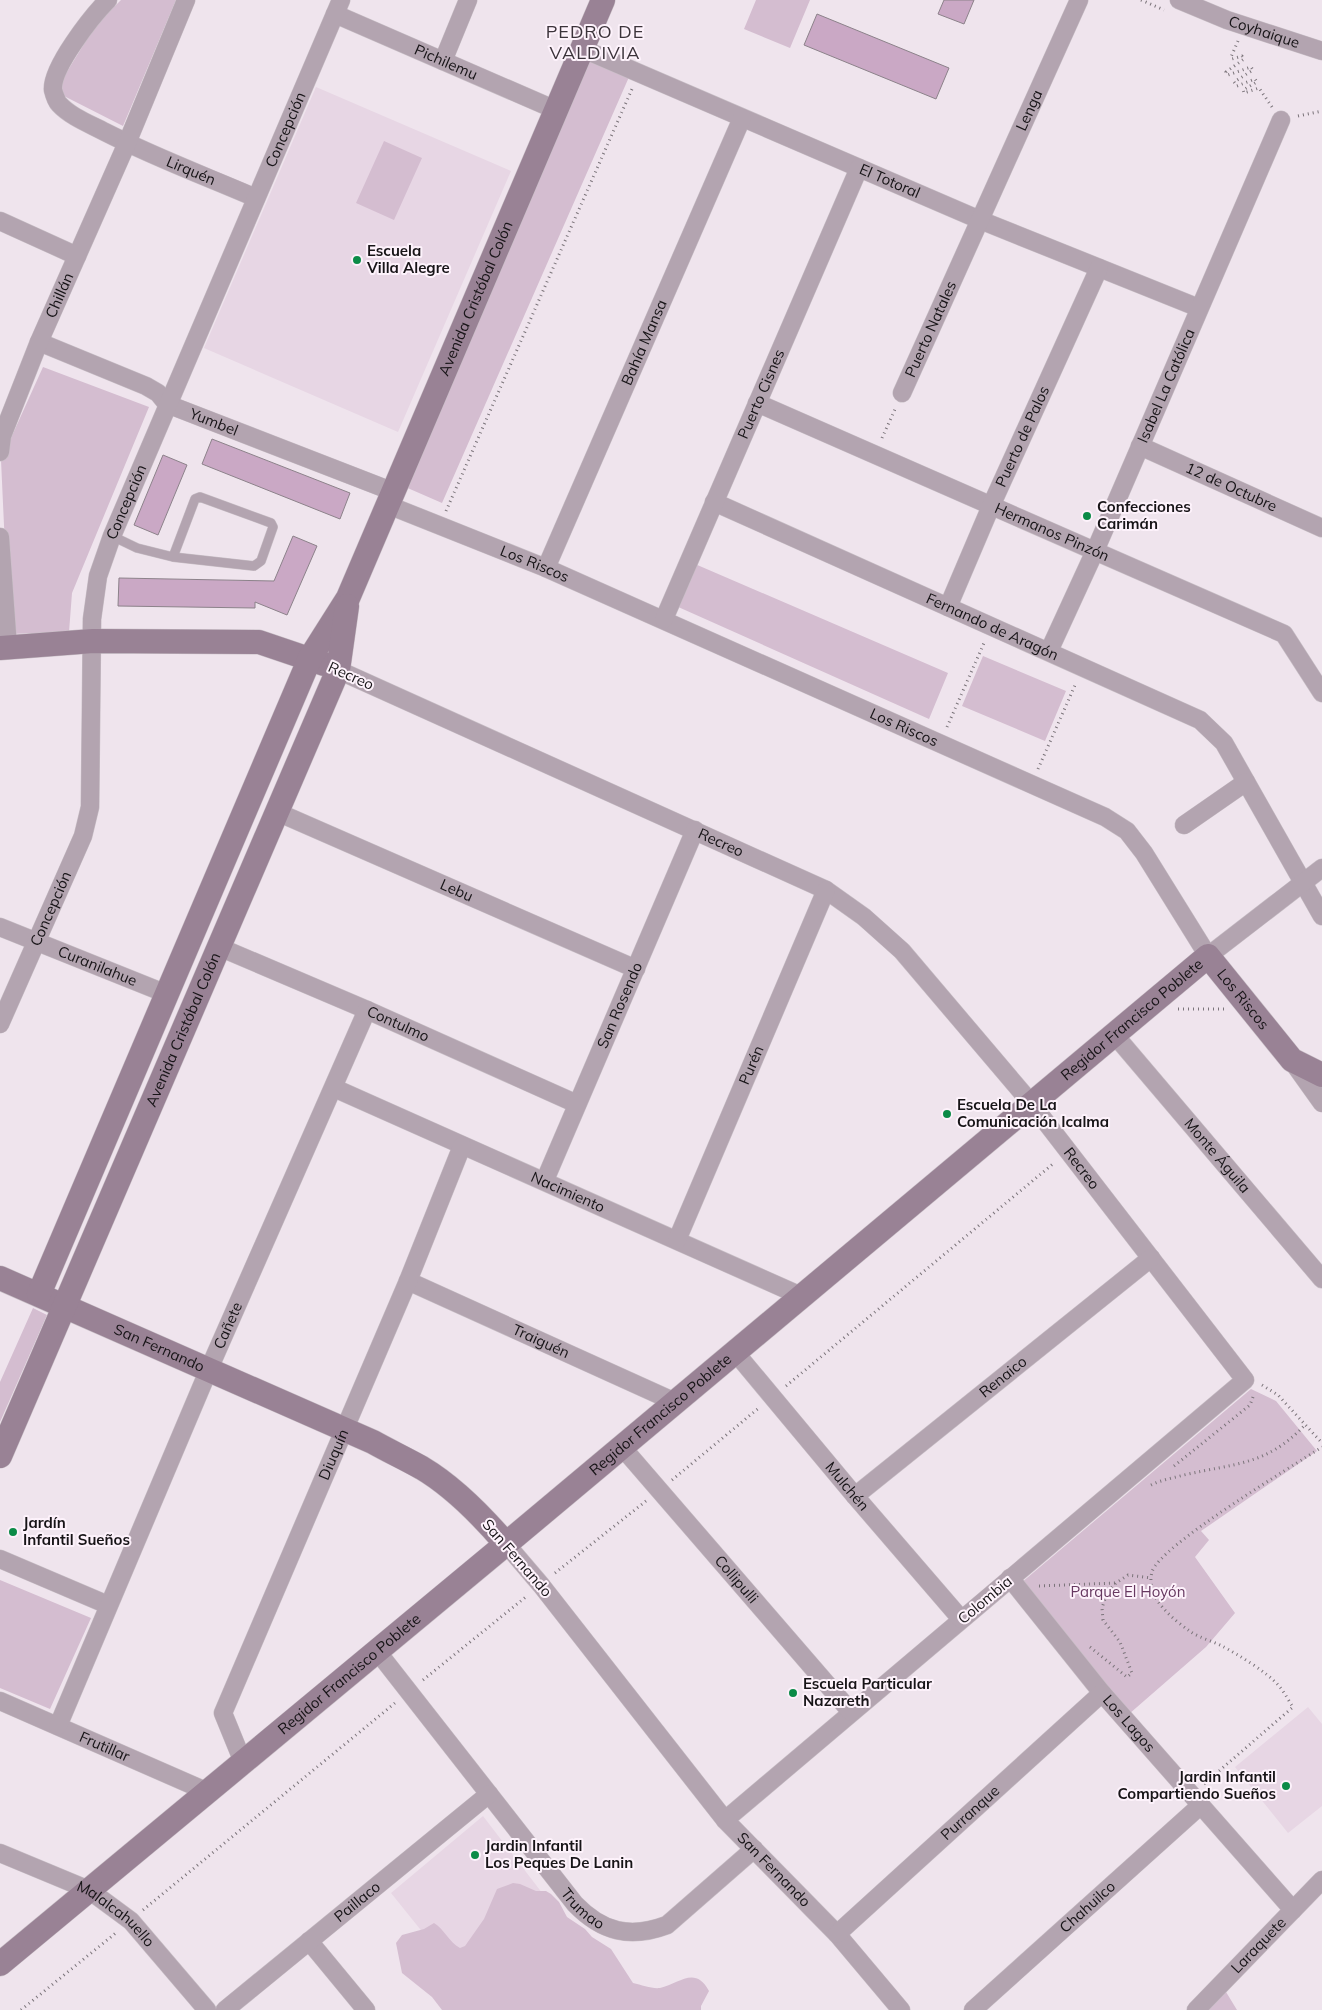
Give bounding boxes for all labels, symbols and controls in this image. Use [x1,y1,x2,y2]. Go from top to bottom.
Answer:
street label: Coyhaique [1226,11,1302,52]
district label: PEDRO DE VALDIVIA [546,20,644,64]
street label: Pichilemu [412,40,481,84]
street label: Lenga [1011,87,1046,134]
street label: Concepción [261,89,310,170]
street label: Lirquén [164,152,219,189]
street label: El Totoral [857,159,923,202]
street label: Avenida Cristóbal Colón [434,218,517,378]
place label: Escuela Villa Alegre [366,241,450,277]
marker: Escuela Villa Alegre [351,254,363,266]
street label: Chillán [41,270,77,321]
street label: Puerto Natales [900,278,960,380]
street label: Bahía Mansa [617,296,671,388]
street label: Isabel La Católica [1133,326,1199,446]
street label: Puerto Cisnes [733,346,788,442]
street label: Puerto de Palos [991,383,1053,490]
street label: Yumbel [186,403,241,440]
street label: 12 de Octubre [1183,458,1280,516]
street label: Concepción [102,461,150,542]
place label: Confecciones Carimán [1097,497,1191,533]
street label: Hermanos Pinzón [992,498,1112,565]
marker: Confecciones Carimán [1081,510,1093,522]
street label: Los Riscos [498,541,572,586]
street label: Fernando de Aragón [923,588,1062,664]
street label: Recreo [325,657,377,694]
street label: Los Riscos [867,704,941,750]
street label: Recreo [695,824,747,861]
street label: Concepción [26,868,75,949]
street label: Lebu [437,875,476,906]
street label: Curanilahue [55,941,140,990]
street label: Avenida Cristóbal Colón [141,949,224,1110]
street label: Regidor Francisco Poblete [1057,954,1207,1084]
street label: San Rosendo [593,959,646,1051]
street label: Los Riscos [1213,965,1274,1033]
street label: Contulmo [364,1001,433,1046]
street label: Purén [734,1043,768,1087]
place label: Escuela De La Comunicación Icalma [957,1095,1109,1131]
marker: Escuela De La Comunicación Icalma [941,1108,953,1120]
street label: Monte Águila [1180,1114,1255,1197]
street label: Recreo [1060,1143,1104,1193]
street label: Nacimiento [528,1167,608,1216]
street label: Cañete [209,1299,246,1352]
street label: San Fernando [111,1319,208,1376]
street label: Traiguén [510,1320,573,1362]
street label: Regidor Francisco Poblete [585,1349,735,1479]
street label: Renaico [975,1352,1030,1401]
street label: Diuquín [314,1426,352,1483]
street label: Mulchén [821,1458,873,1515]
place label: Jardín Infantil Sueños [23,1513,130,1549]
street label: San Fernando [478,1515,556,1600]
marker: Jardín Infantil Sueños [7,1526,19,1538]
street label: Collipulli [711,1551,763,1607]
street label: Colombia [954,1571,1016,1628]
park label: Parque El Hoyón [1071,1582,1185,1601]
street label: Regidor Francisco Poblete [274,1609,424,1738]
place label: Escuela Particular Nazareth [803,1674,932,1710]
marker: Escuela Particular Nazareth [787,1687,799,1699]
street label: Los Lagos [1099,1691,1160,1756]
street label: Frutillar [77,1727,133,1766]
place label: Jardin Infantil Compartiendo Sueños [1118,1767,1276,1803]
marker: Jardin Infantil Compartiendo Sueños [1280,1780,1292,1792]
street label: Purranque [937,1781,1003,1844]
street label: San Fernando [733,1828,815,1911]
place label: Jardin Infantil Los Peques De Lanin [485,1836,633,1872]
marker: Jardin Infantil Los Peques De Lanin [469,1849,481,1861]
street label: Malalcahuello [74,1876,159,1951]
street label: Paillaco [330,1877,384,1926]
street label: Chahuilco [1055,1877,1119,1937]
street label: Trumao [557,1884,608,1933]
street label: Laraquete [1227,1913,1290,1977]

